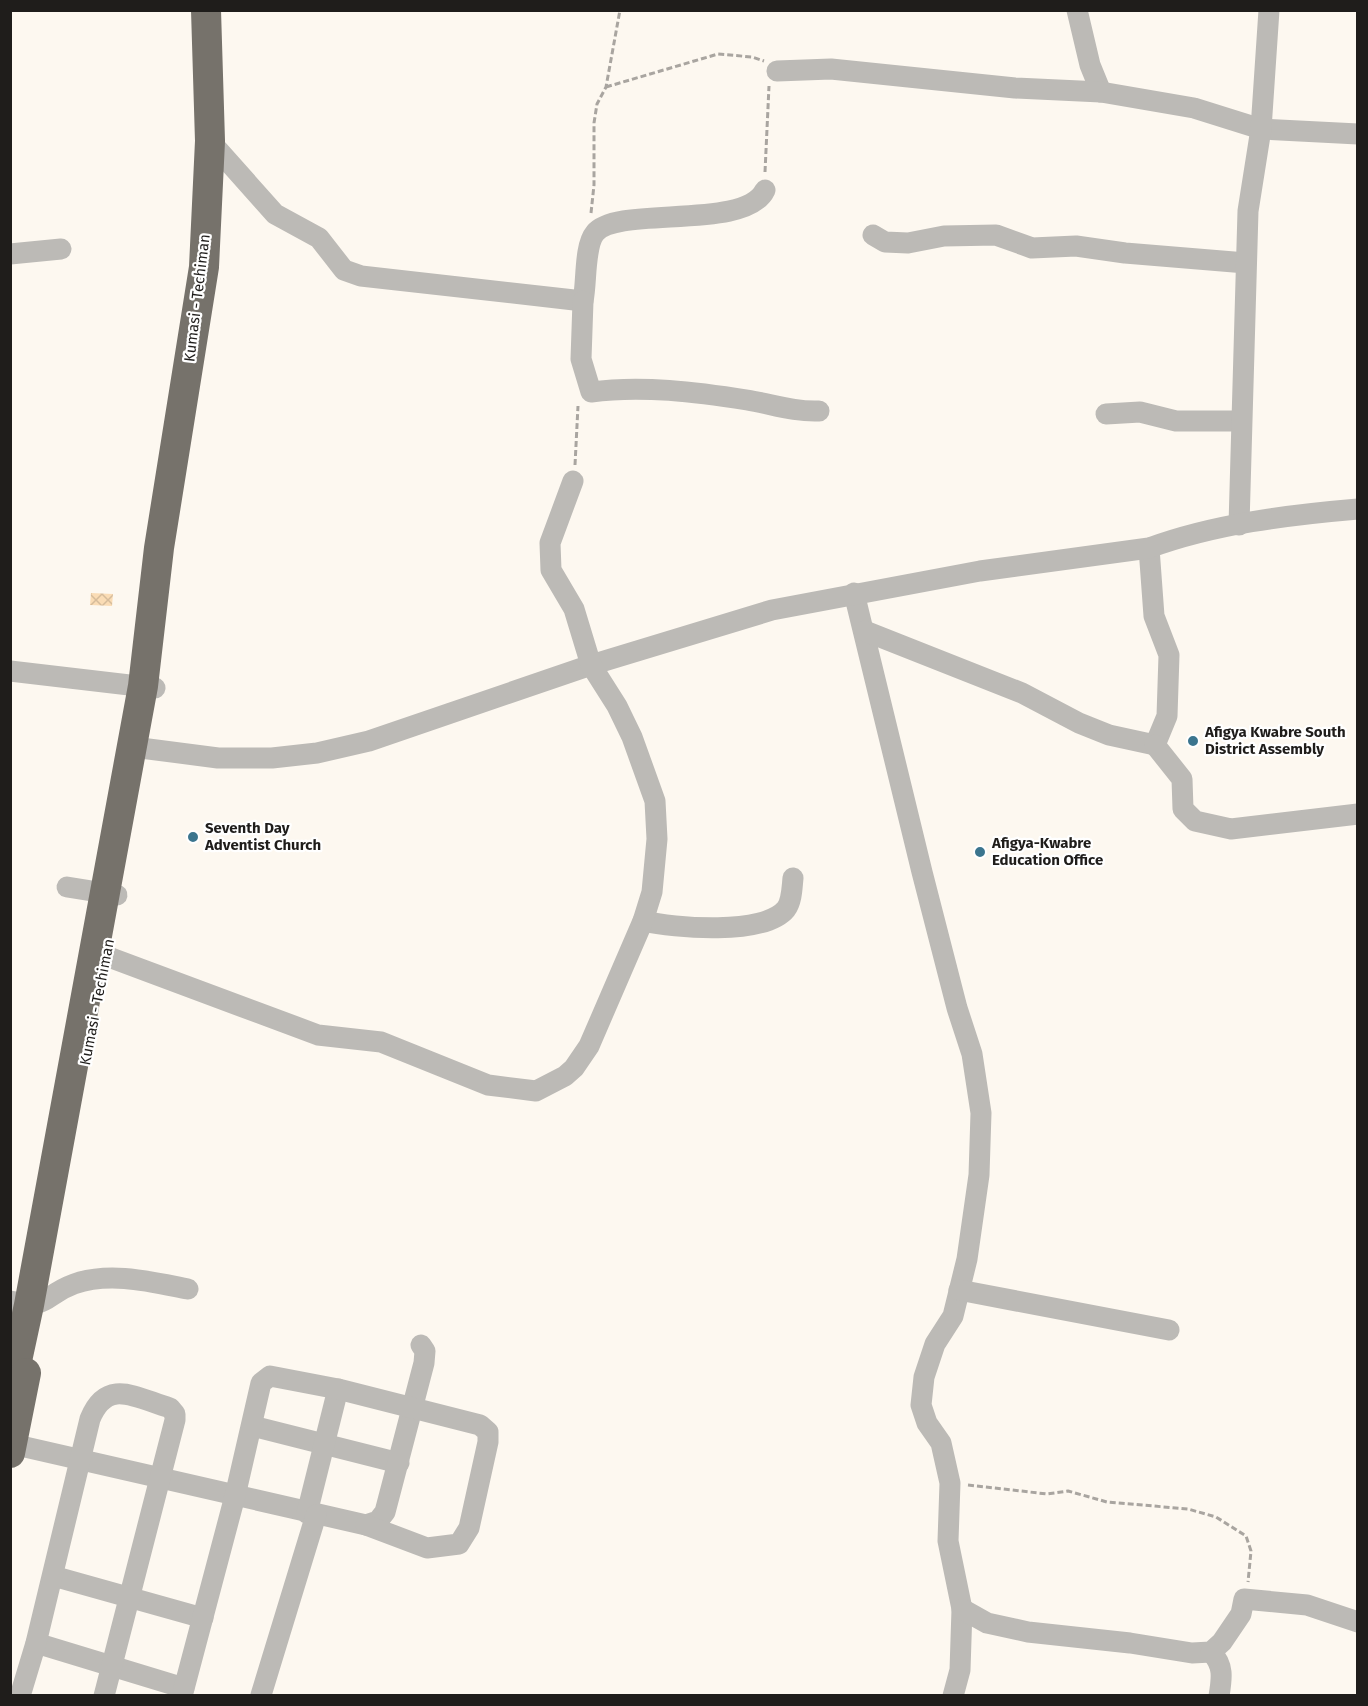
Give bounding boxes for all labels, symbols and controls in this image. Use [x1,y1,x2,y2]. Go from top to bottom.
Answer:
street label: Kumasi - Techiman [180,233,214,363]
place label: Afigya Kwabre South District Assembly [1204,723,1346,758]
marker: Afigya Kwabre South District Assembly [1186,734,1200,748]
place label: Seventh Day Adventist Church [204,819,321,854]
marker: Seventh Day Adventist Church [186,830,200,844]
place label: Afigya-Kwabre Education Office [991,834,1103,869]
marker: Afigya-Kwabre Education Office [973,845,987,859]
street label: Kumasi - Techiman [76,937,118,1067]

